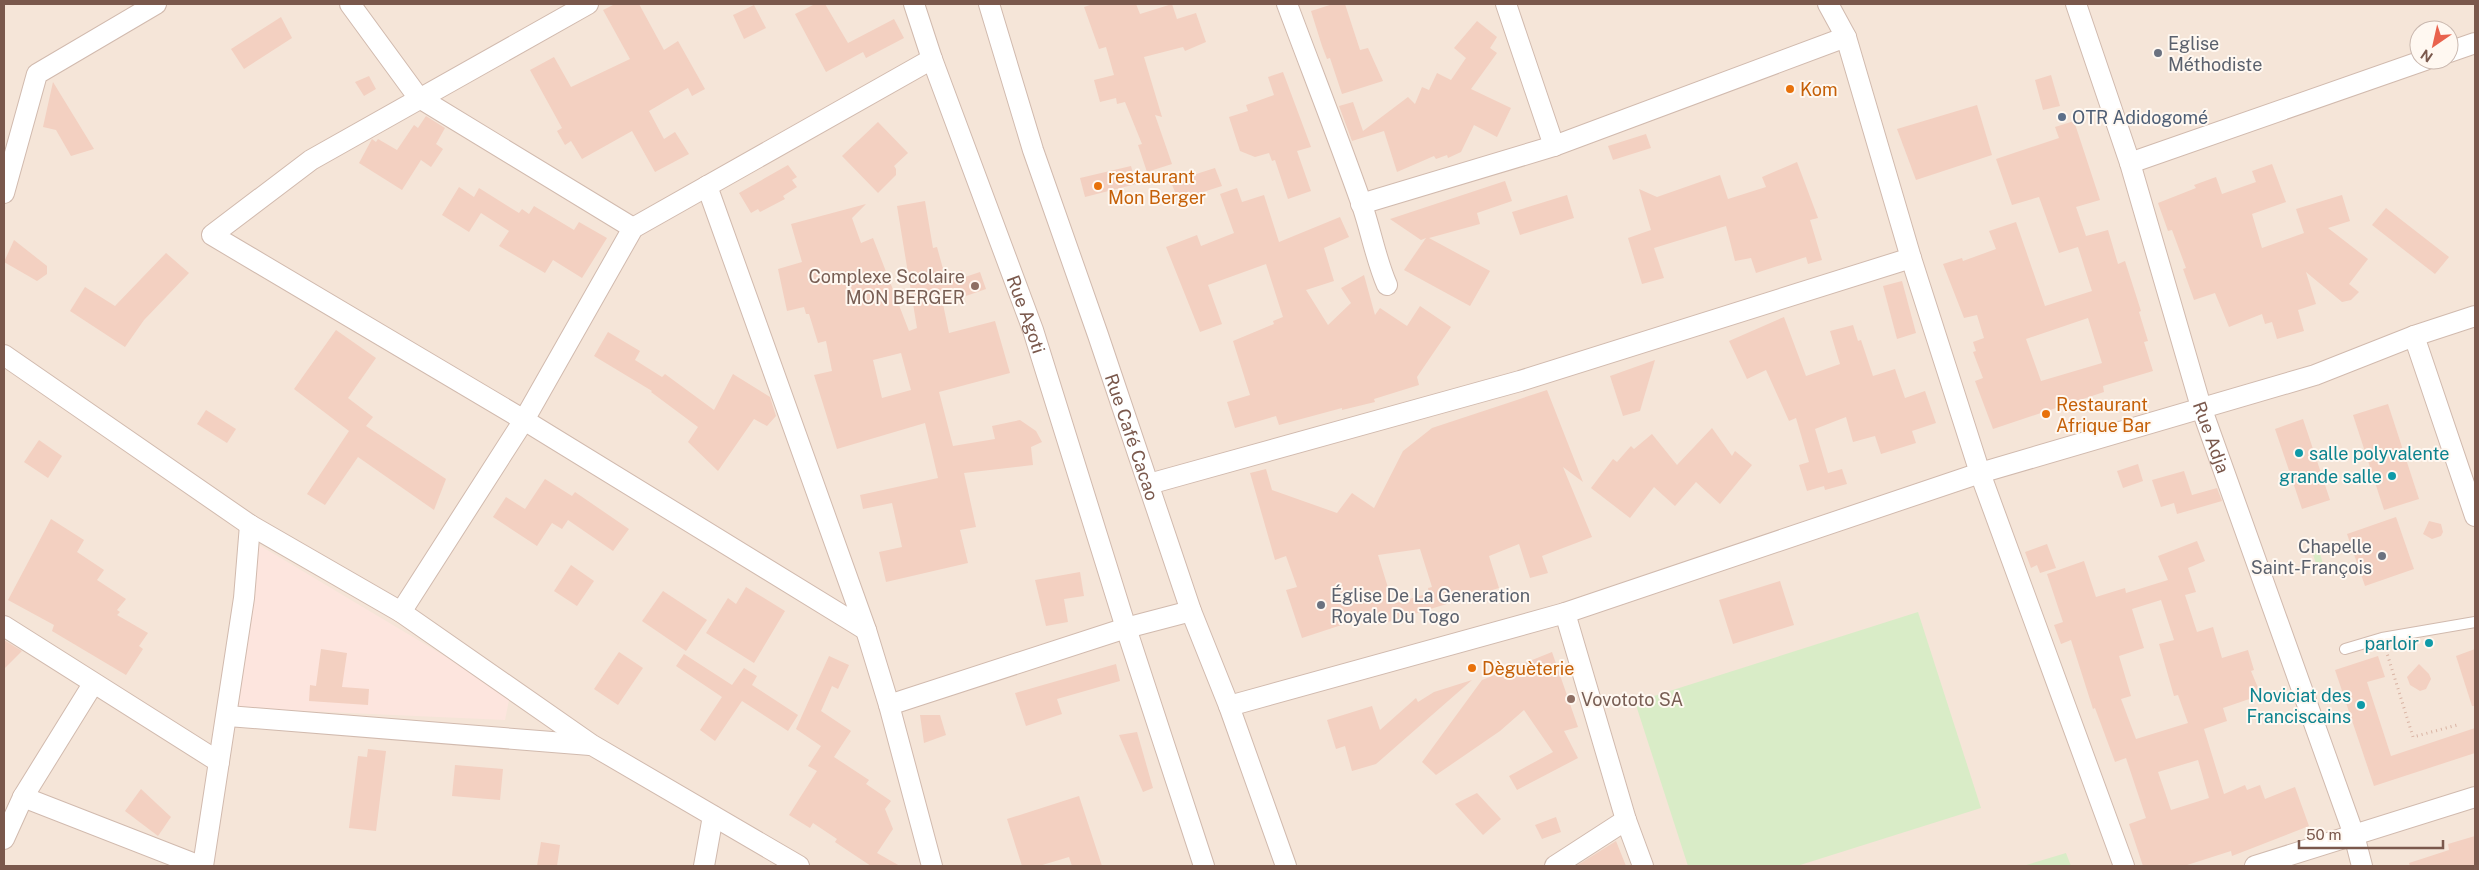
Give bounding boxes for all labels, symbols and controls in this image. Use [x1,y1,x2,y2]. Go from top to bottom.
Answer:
north arrow [2409,20,2459,70]
place label: Eglise Méthodiste [2168,33,2262,75]
text: N [2418,46,2436,65]
marker: Eglise Méthodiste [2152,47,2164,59]
place label: Kom [1800,79,1838,100]
marker: Kom [1784,83,1796,95]
place label: OTR Adidogomé [2072,107,2208,128]
marker: OTR Adidogomé [2056,111,2068,123]
place label: restaurant Mon Berger [1108,166,1206,208]
marker: restaurant Mon Berger [1092,180,1104,192]
place label: Complexe Scolaire MON BERGER [808,266,965,308]
street label: Rue Agoti [1003,272,1050,356]
marker: Complexe Scolaire MON BERGER [969,280,981,292]
street label: Rue Café Cacao [1101,371,1163,503]
place label: Restaurant Afrique Bar [2056,394,2151,436]
street label: Rue Adja [2189,398,2234,476]
marker: Restaurant Afrique Bar [2040,408,2052,420]
place label: salle polyvalente [2309,443,2450,464]
marker: salle polyvalente [2293,447,2305,459]
place label: grande salle [2279,466,2382,487]
marker: grande salle [2386,470,2398,482]
place label: Chapelle Saint-François [2251,536,2372,578]
marker: Chapelle Saint-François [2376,550,2388,562]
place label: Église De La Generation Royale Du Togo [1331,584,1530,627]
marker: Église De La Generation Royale Du Togo [1315,599,1327,611]
place label: parloir [2365,633,2419,654]
marker: parloir [2423,637,2435,649]
place label: Dèguèterie [1482,658,1574,679]
marker: Dèguèterie [1466,662,1478,674]
place label: Noviciat des Franciscains [2246,685,2351,727]
place label: Vovototo SA [1581,689,1683,710]
marker: Vovototo SA [1565,693,1577,705]
marker: Noviciat des Franciscains [2355,699,2367,711]
scale bar [2299,818,2443,850]
text: 50 m [2306,826,2341,843]

